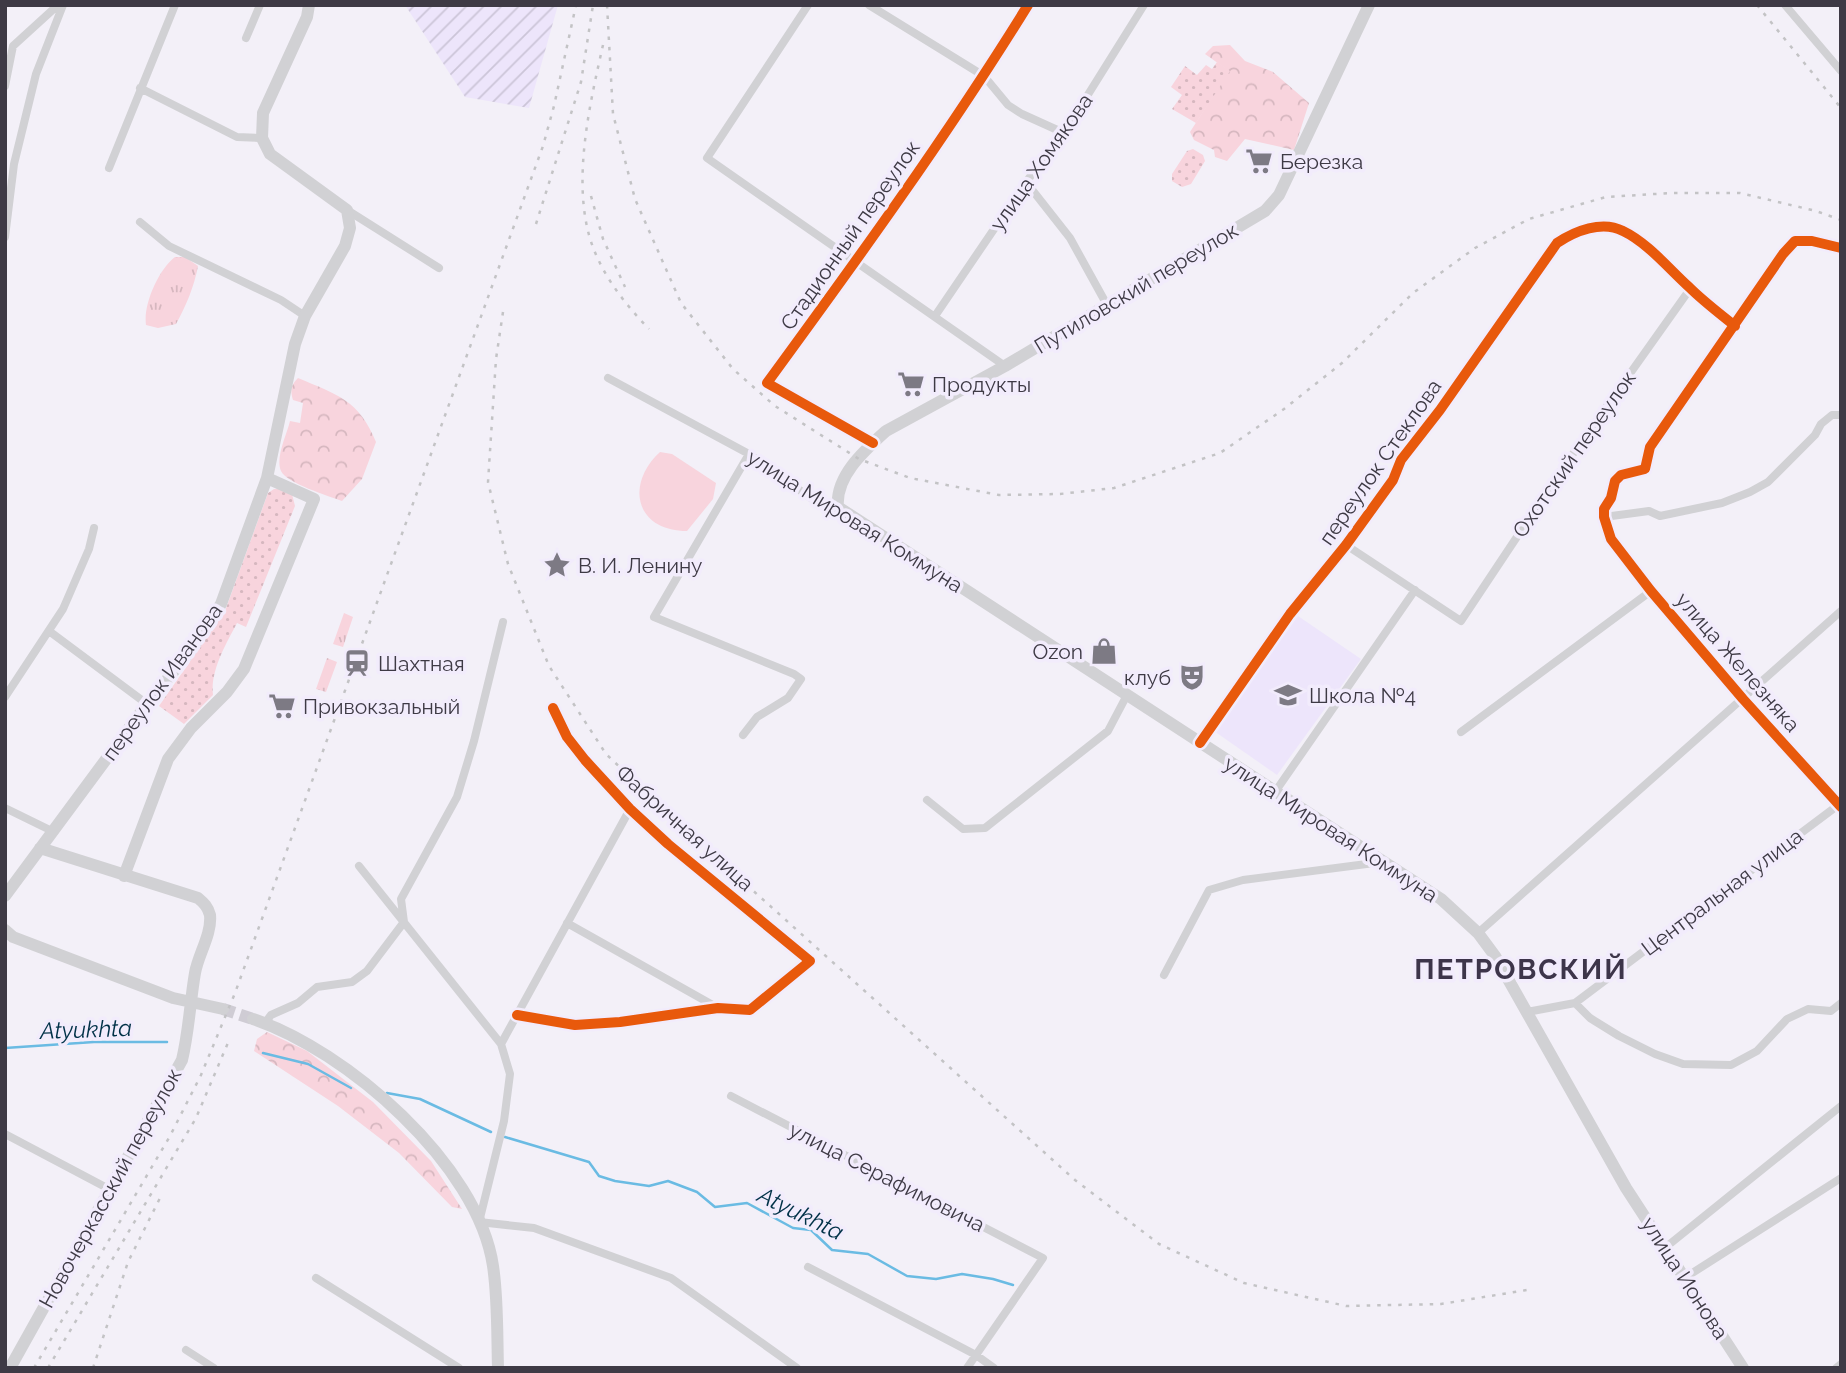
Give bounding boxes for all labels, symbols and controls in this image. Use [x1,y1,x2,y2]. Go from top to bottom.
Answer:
street label: улица Хомякова [984,89,1098,235]
street label: Стадионный переулок [775,135,925,335]
supermarket icon: Березка [1244,146,1274,176]
place label: Березка [1280,149,1363,174]
street label: Путиловский переулок [1030,217,1242,359]
street label: Охотский переулок [1507,366,1641,542]
supermarket icon: Продукты [896,369,926,399]
place label: Продукты [932,372,1031,397]
street label: переулок Стеклова [1314,375,1446,549]
street label: улица Мировая Коммуна [742,444,968,598]
place icon: В. И. Ленину [542,550,572,580]
place label: В. И. Ленину [578,553,702,578]
street label: улица Железняка [1671,587,1805,737]
street label: переулок Иванова [97,599,227,765]
shop icon: Ozon [1089,636,1119,666]
place label: Ozon [1032,639,1083,664]
station icon: Шахтная [342,648,372,678]
place label: Шахтная [378,651,465,676]
theatre icon: клуб [1177,662,1207,692]
place label: клуб [1124,665,1171,690]
school or university icon: Школа №4 [1273,680,1303,710]
place label: Школа №4 [1309,683,1416,708]
supermarket icon: Привокзальный [267,691,297,721]
place label: Привокзальный [303,694,460,719]
street label: улица Мировая Коммуна [1219,751,1443,907]
street label: Фабричная улица [611,760,759,896]
street label: Центральная улица [1636,823,1808,961]
district label: ПЕТРОВСКИЙ [1414,953,1628,986]
water label: Atyukhta [38,1014,133,1044]
street label: Новочеркасский переулок [34,1064,186,1312]
street label: улица Серафимовича [785,1117,989,1237]
water label: Atyukhta [752,1180,848,1245]
street label: улица Ионова [1636,1212,1734,1344]

